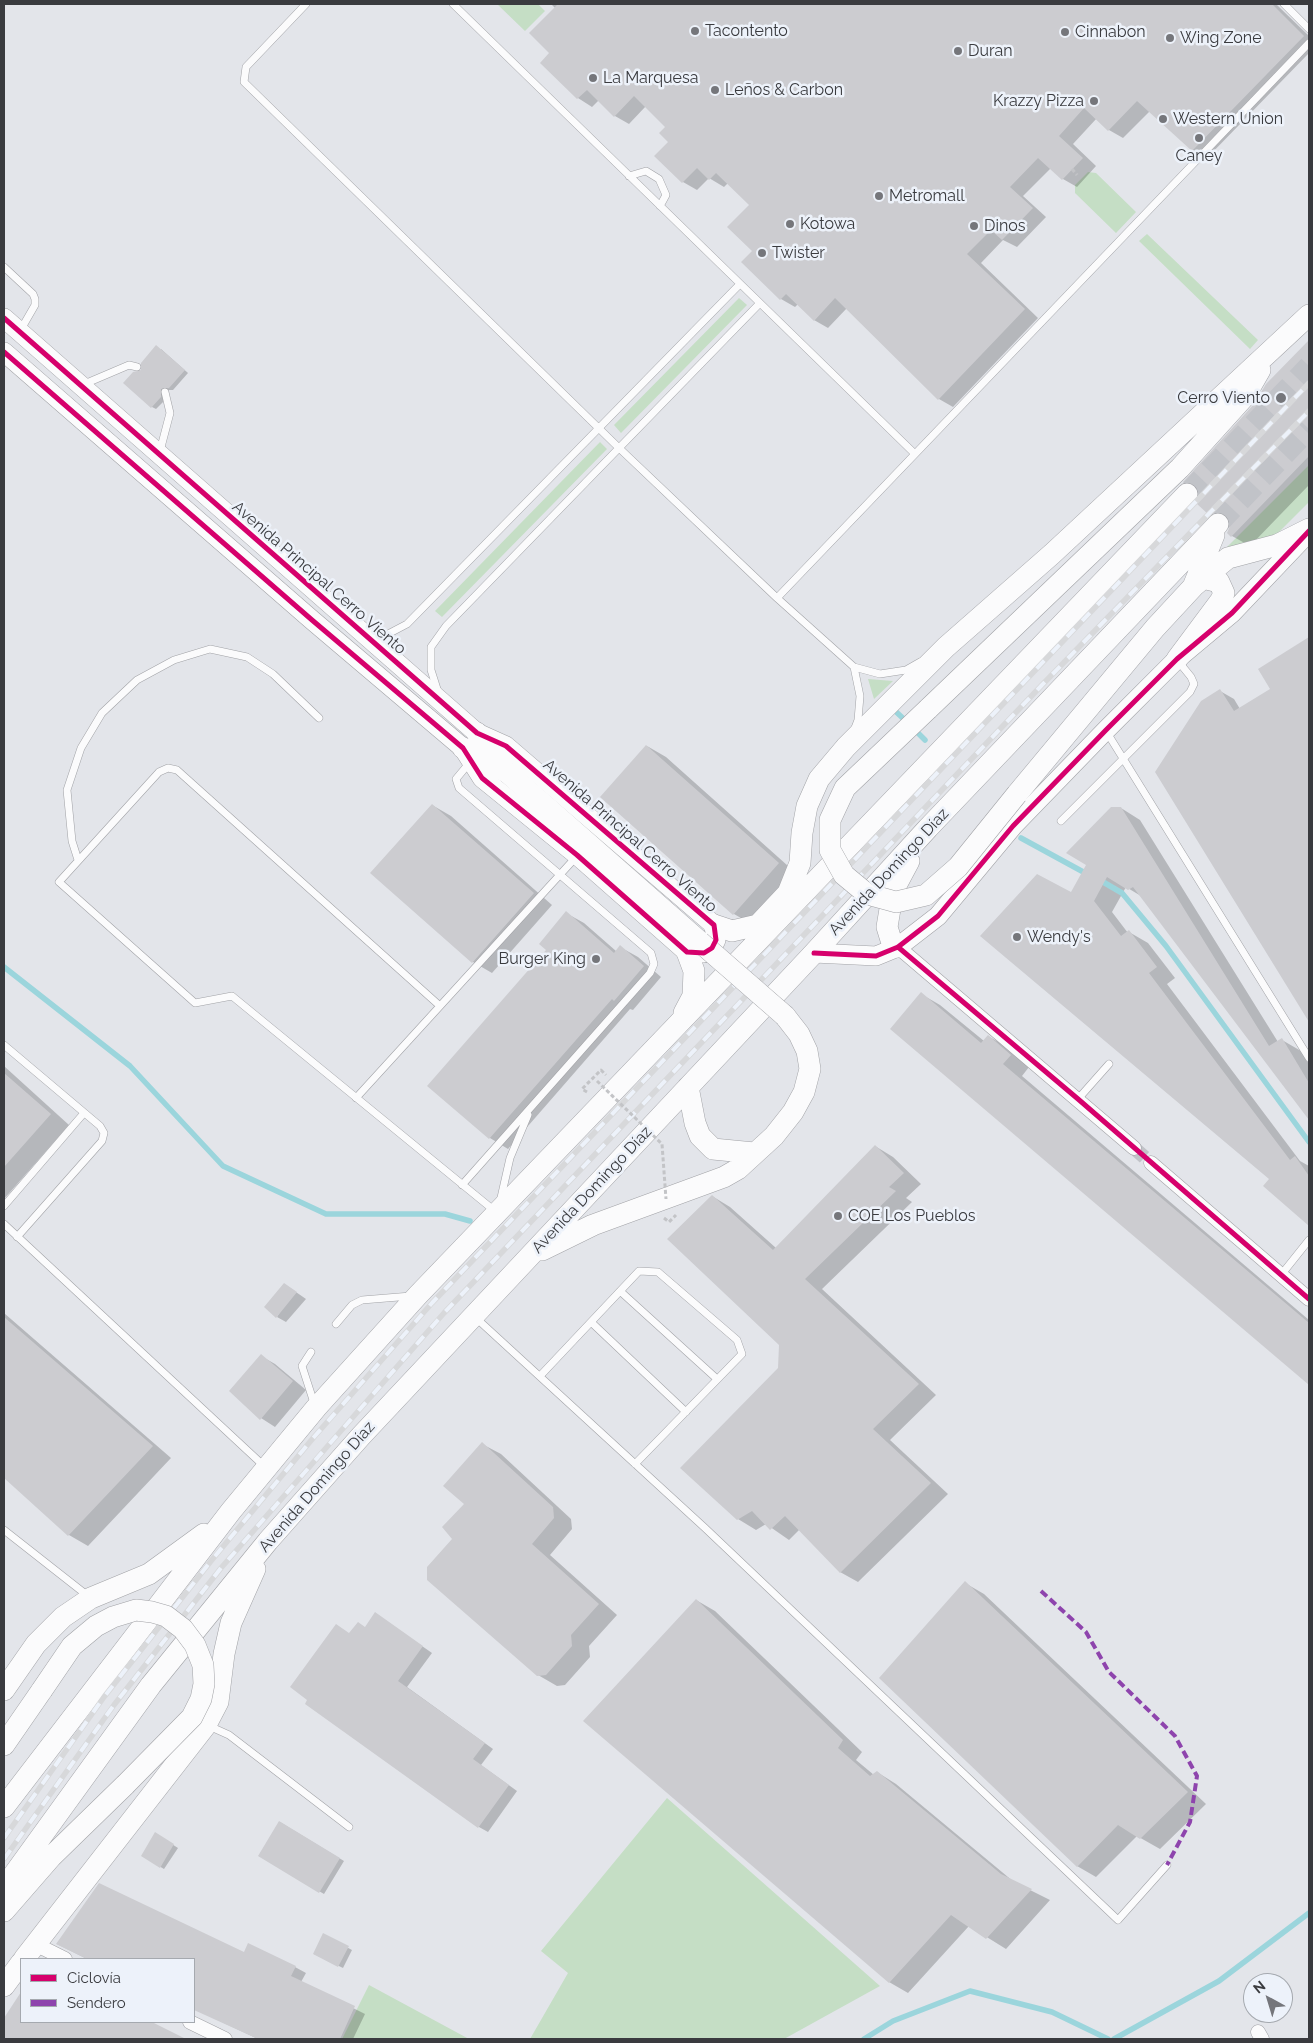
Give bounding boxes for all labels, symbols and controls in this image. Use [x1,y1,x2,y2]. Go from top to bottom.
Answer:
place label: Tacontento [705,21,788,41]
place label: Cinnabon [1075,22,1146,42]
marker: Tacontento [689,25,701,37]
marker: Cinnabon [1059,26,1071,38]
place label: Wing Zone [1180,28,1262,48]
marker: Wing Zone [1164,32,1176,44]
place label: Duran [968,41,1013,61]
marker: Duran [952,45,964,57]
place label: La Marquesa [603,68,698,88]
marker: La Marquesa [587,72,599,84]
place label: Leños & Carbon [725,80,843,100]
marker: Leños & Carbon [709,84,721,96]
place label: Krazzy Pizza [993,91,1084,111]
marker: Krazzy Pizza [1088,95,1100,107]
place label: Western Union [1173,109,1283,129]
marker: Western Union [1157,113,1169,125]
marker: Caney [1193,132,1205,144]
place label: Caney [1176,146,1222,166]
place label: Metromall [889,186,965,206]
marker: Metromall [873,190,885,202]
place label: Kotowa [800,214,855,234]
place label: Dinos [984,216,1026,236]
marker: Kotowa [784,218,796,230]
marker: Dinos [968,220,980,232]
place label: Twister [772,243,825,263]
marker: Twister [756,247,768,259]
place label: Cerro Viento [1177,388,1270,408]
marker: Cerro Viento [1274,391,1288,405]
street label: Avenida Principal Cerro Viento [228,497,410,659]
street label: Avenida Principal Cerro Viento [539,755,721,917]
street label: Avenida Domingo Díaz [825,804,953,940]
place label: Wendy's [1027,927,1091,947]
marker: Wendy's [1011,931,1023,943]
place label: Burger King [498,949,586,969]
marker: Burger King [590,953,602,965]
street label: Avenida Domingo Díaz [528,1122,656,1258]
place label: COE Los Pueblos [848,1206,975,1226]
marker: COE Los Pueblos [832,1210,844,1222]
street label: Avenida Domingo Díaz [255,1418,379,1556]
legend [20,1958,195,2023]
text: Ciclovía [67,1969,121,1987]
north arrow [1243,1973,1293,2023]
text: N [1250,1978,1268,1997]
text: Sendero [67,1994,126,2012]

